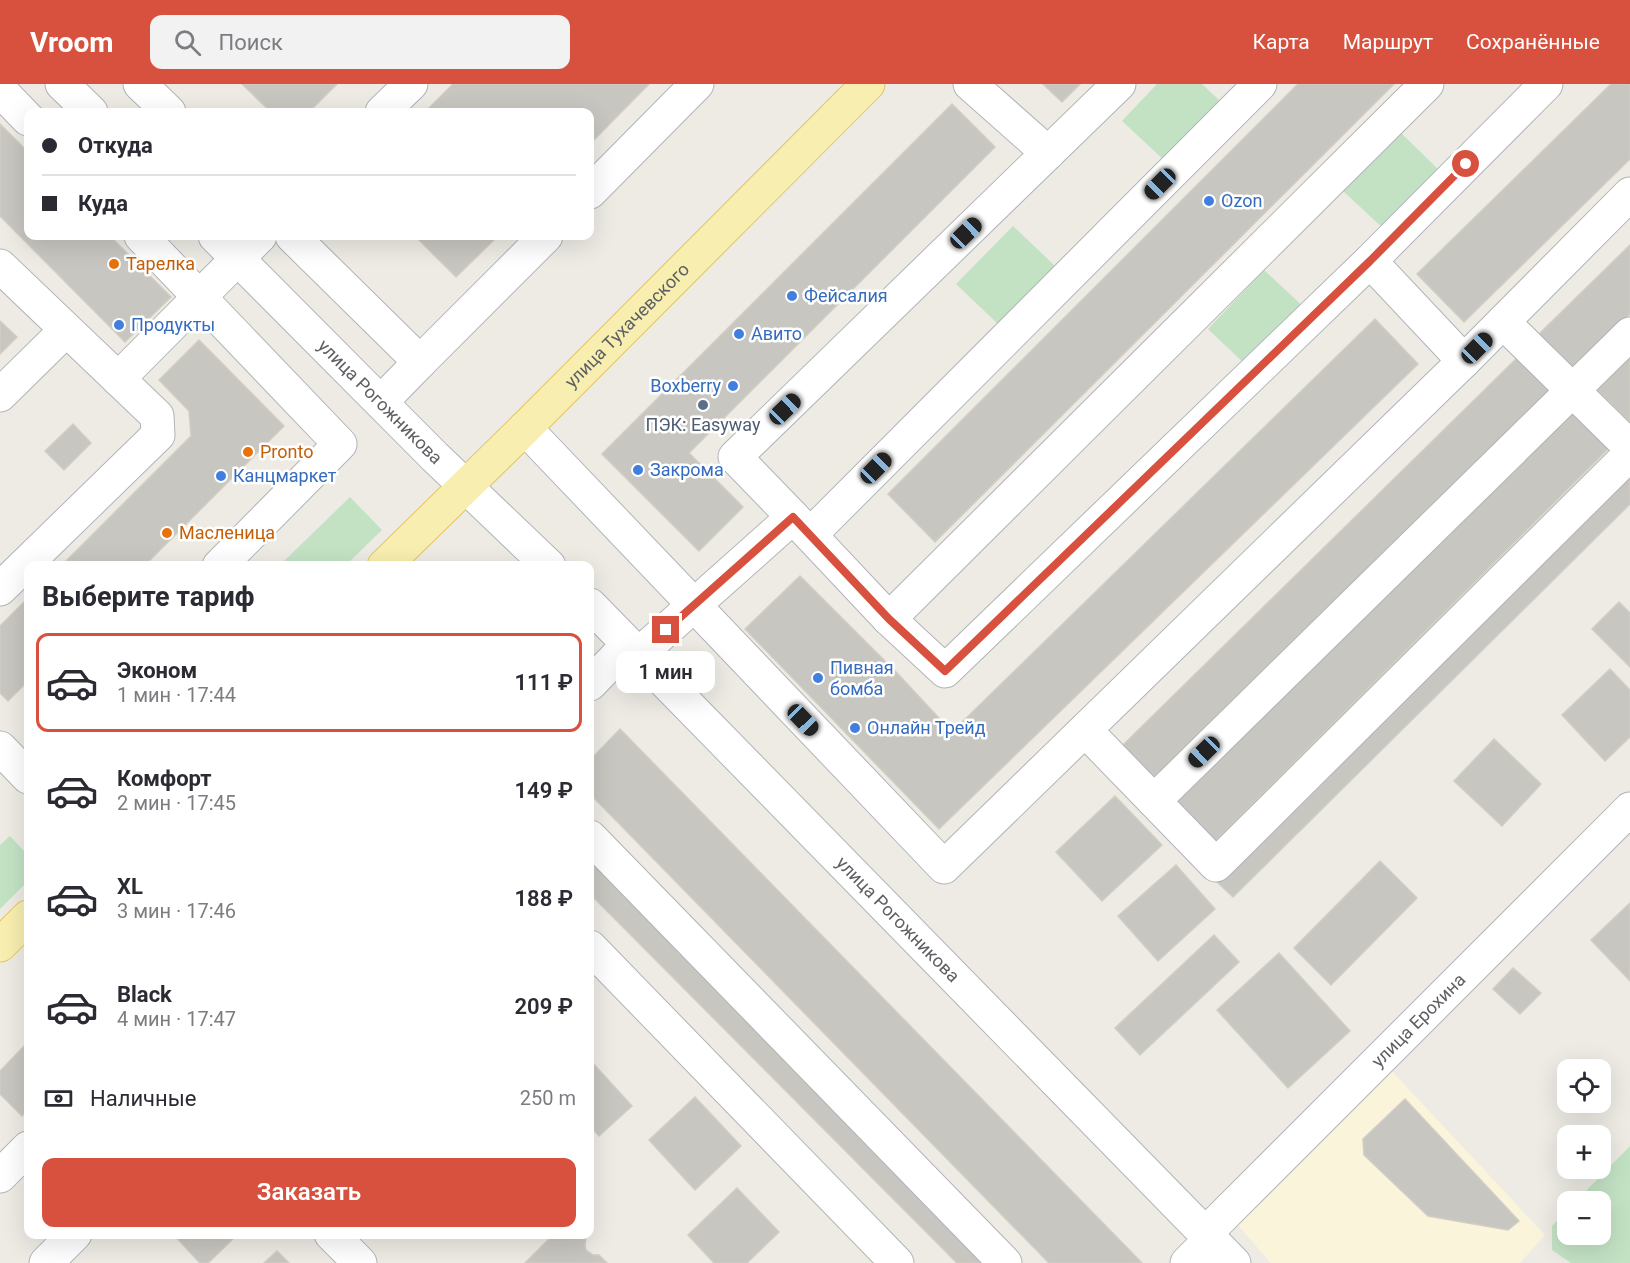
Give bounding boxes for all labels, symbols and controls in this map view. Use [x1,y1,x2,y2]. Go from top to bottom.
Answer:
search box [150,15,570,69]
text: Vroom [30,26,114,59]
icon: search [171,26,204,59]
text: Поиск [219,30,283,55]
text: Карта [1253,30,1310,54]
text: Маршрут [1343,30,1433,54]
text: Сохранённые [1466,30,1600,54]
text: Откуда [78,133,153,158]
route start [1452,150,1479,177]
car [1141,165,1179,203]
place label: Ozon [1221,190,1262,211]
text: Куда [78,191,128,216]
marker: Ozon [1202,194,1216,208]
car [947,214,985,252]
place label: Тарелка [126,253,195,274]
marker: Тарелка [107,257,121,271]
street label: улица Тухачевского [560,258,693,392]
place label: Фейсалия [804,285,888,306]
marker: Фейсалия [785,289,799,303]
place label: Продукты [131,314,215,335]
marker: Продукты [112,318,126,332]
place label: Авито [751,323,802,344]
marker: Авито [732,327,746,341]
car [1458,329,1496,367]
street label: улица Рогожникова [314,335,447,468]
place label: Boxberry [650,375,721,396]
marker: Boxberry [726,379,740,393]
car [766,390,804,428]
marker: ПЭК: Easyway [696,398,710,412]
place label: ПЭК: Easyway [646,414,761,435]
place label: Pronto [260,441,313,462]
marker: Pronto [241,445,255,459]
car [857,449,895,487]
place label: Закрома [650,459,724,480]
marker: Закрома [631,463,645,477]
place label: Канцмаркет [233,465,337,486]
marker: Канцмаркет [214,469,228,483]
place label: Масленица [179,522,275,543]
marker: Масленица [160,526,174,540]
text: Выберите тариф [42,581,254,613]
route end [652,616,679,643]
callout: 1 мин [616,651,716,693]
icon: car [45,656,99,710]
place label: Пивная бомба [830,657,894,699]
text: Эконом [117,658,197,683]
text: 1 мин [638,660,693,684]
text: 111 ₽ [515,670,573,695]
marker: Пивная бомба [811,671,825,685]
text: 1 мин · 17:44 [117,683,236,707]
car [784,701,822,739]
place label: Онлайн Трейд [867,717,986,738]
marker: Онлайн Трейд [848,721,862,735]
car [1185,733,1223,771]
icon: car [45,764,99,818]
text: Комфорт [117,766,212,791]
text: 149 ₽ [515,778,573,803]
text: 2 мин · 17:45 [117,791,236,815]
street label: улица Рогожникова [832,852,964,986]
icon: car [45,872,99,926]
text: XL [117,874,143,899]
text: 188 ₽ [515,886,573,911]
text: 3 мин · 17:46 [117,899,236,923]
street label: улица Ерохина [1367,969,1469,1071]
icon: car [45,980,99,1034]
text: Black [117,982,172,1007]
text: 209 ₽ [515,994,573,1019]
text: 4 мин · 17:47 [117,1007,236,1031]
map controls [1557,1059,1611,1245]
button: locate [1557,1059,1611,1113]
icon: cash [42,1082,75,1115]
text: Наличные [90,1086,196,1111]
text: 250 m [520,1086,576,1110]
button: + [1557,1125,1611,1179]
button: Заказать [42,1158,576,1227]
button: − [1557,1191,1611,1245]

